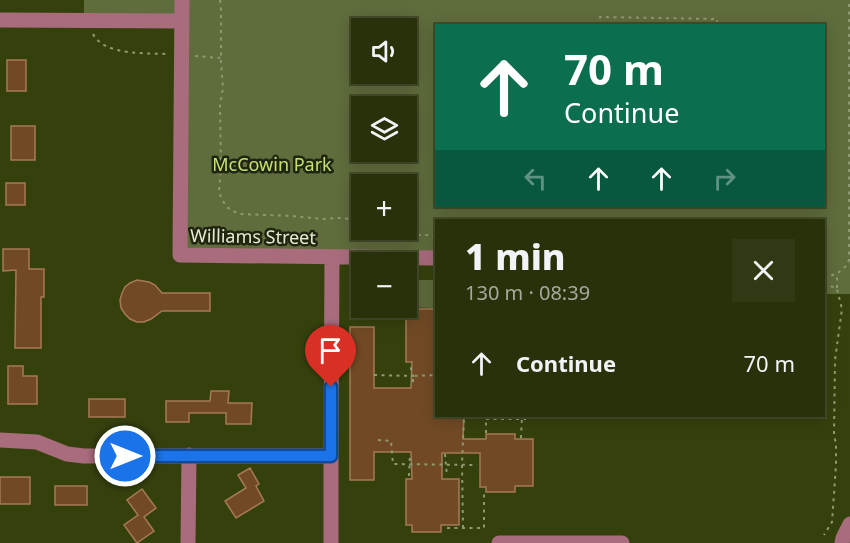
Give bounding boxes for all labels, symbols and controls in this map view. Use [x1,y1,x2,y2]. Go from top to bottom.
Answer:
map controls [351,18,417,318]
button: sound [351,18,417,84]
text: 70 m [564,40,664,97]
icon: ahead [465,48,543,126]
text: Continue [564,94,679,131]
button: layers [351,96,417,162]
park label: McCowin Park [212,152,332,176]
icon: left [519,162,552,195]
icon: ahead [582,162,615,195]
icon: ahead [645,162,678,195]
icon: right [708,162,741,195]
button: + [351,174,417,240]
street label: Williams Street [190,223,317,249]
text: 1 min [465,232,566,281]
button: close [732,239,795,302]
button: − [351,252,417,318]
text: 130 m · 08:39 [465,279,590,306]
pin [305,325,356,387]
icon: arrive [314,334,347,367]
icon: ahead [465,347,498,380]
text: Continue [516,348,616,378]
text: 70 m [744,348,795,378]
position arrow [93,424,157,488]

